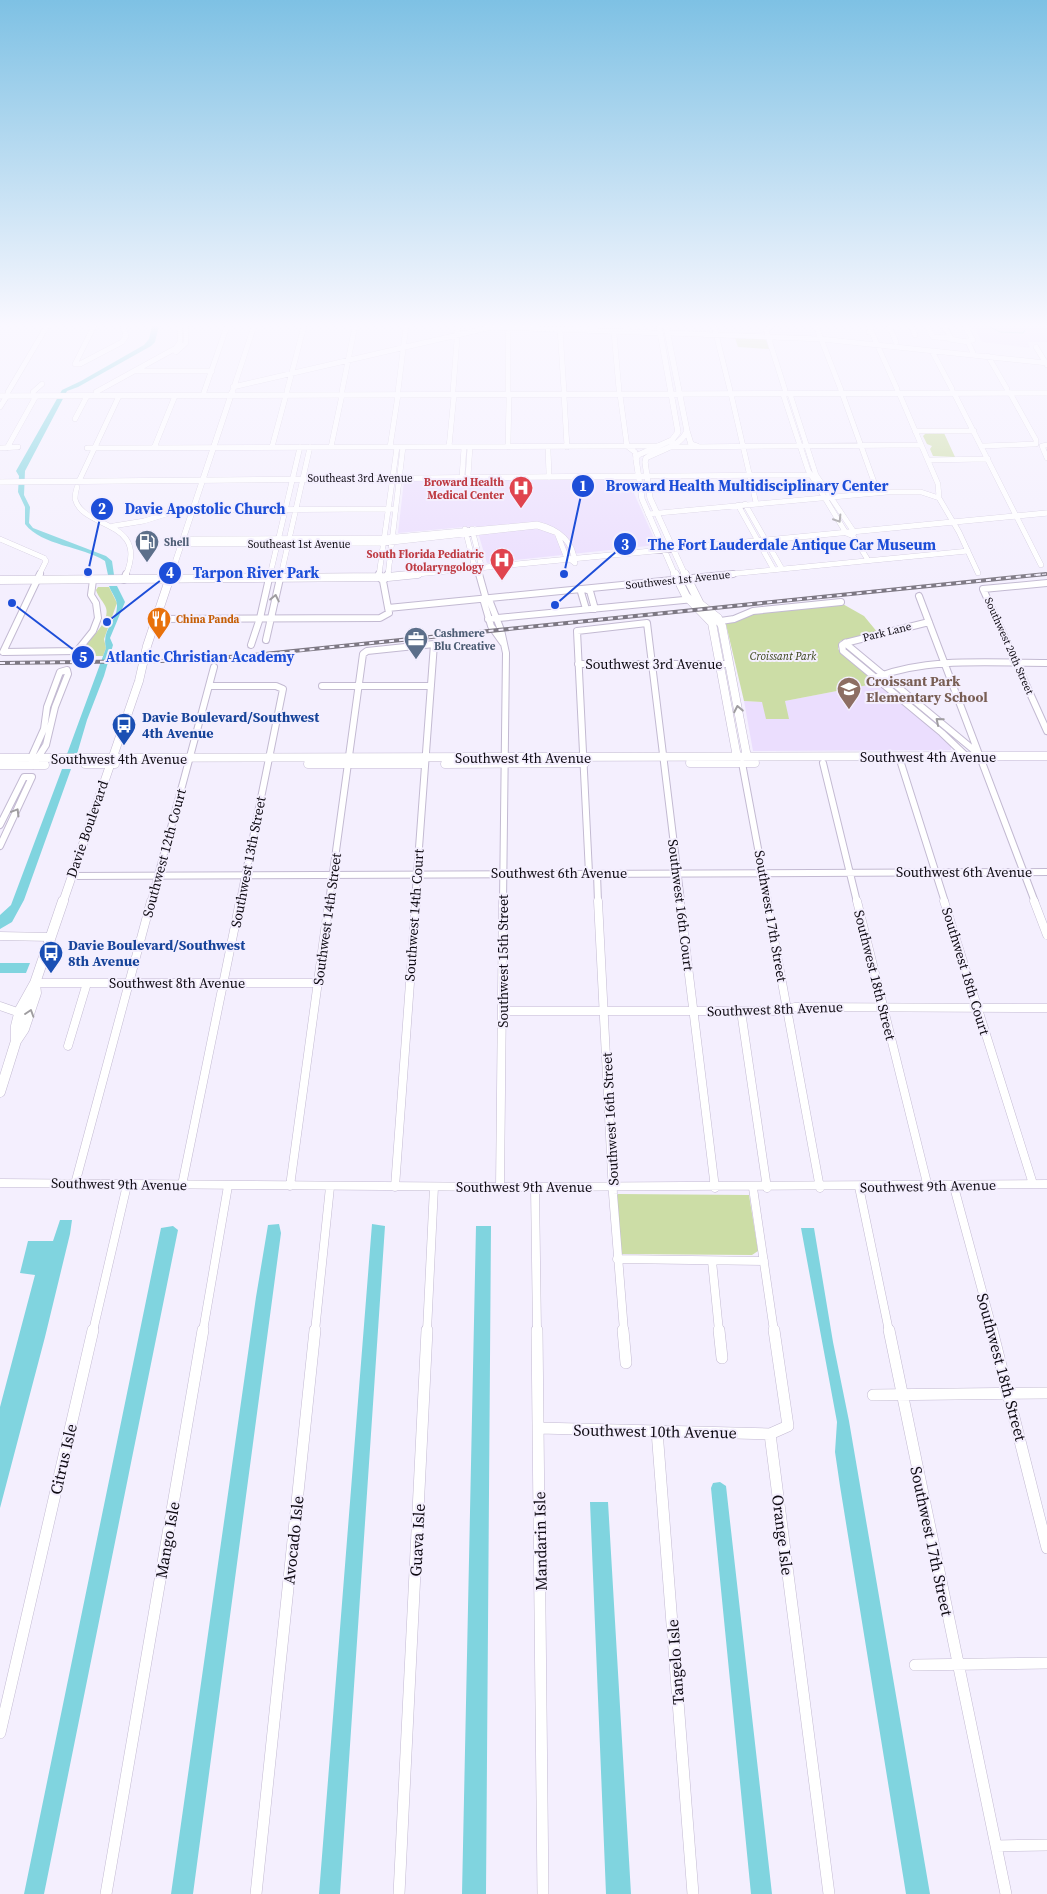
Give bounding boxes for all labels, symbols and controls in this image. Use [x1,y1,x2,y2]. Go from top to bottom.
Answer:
street label: Southeast 3rd Avenue [307,471,413,486]
callout: Broward Health Multidisciplinary Center [571,471,899,501]
place label: Broward Health Medical Center [424,475,505,503]
hospital icon: Broward Health Medical Center [508,475,534,509]
text: 1 [579,475,587,496]
text: Broward Health Multidisciplinary Center [605,475,889,496]
callout: Davie Apostolic Church [89,494,295,524]
text: 2 [98,498,106,519]
text: Davie Apostolic Church [124,498,286,519]
one-way arrow [831,513,841,522]
fuel station icon: Shell [134,529,160,563]
callout: The Fort Lauderdale Antique Car Museum [613,529,946,559]
text: 3 [621,534,629,555]
text: The Fort Lauderdale Antique Car Museum [648,534,937,555]
place label: Shell [164,535,190,550]
street label: Southeast 1st Avenue [248,537,351,552]
place label: South Florida Pediatric Otolaryngology [367,547,484,575]
hospital icon: South Florida Pediatric Otolaryngology [489,547,515,581]
callout: Tarpon River Park [157,558,329,588]
text: 4 [166,562,174,583]
text: Tarpon River Park [193,562,319,583]
street label: Southwest 1st Avenue [625,567,731,593]
one-way arrow [269,593,280,602]
street label: Southwest 20th Street [981,595,1037,697]
restaurant icon: China Panda [146,606,172,640]
place label: China Panda [176,612,240,627]
street label: Park Lane [861,619,913,645]
office icon: Cashmere Blu Creative [403,626,429,660]
place label: Cashmere Blu Creative [434,626,496,654]
callout: Atlantic Christian Academy [71,642,305,672]
text: 5 [79,646,87,667]
text: Atlantic Christian Academy [106,646,294,667]
park label: Croissant Park [750,649,817,664]
street label: Southwest 3rd Avenue [586,654,722,674]
place label: Croissant Park Elementary School [866,671,988,707]
school or university icon: Croissant Park Elementary School [836,676,862,710]
one-way arrow [733,704,744,713]
place label: Davie Boulevard/Southwest 4th Avenue [142,707,320,743]
bus stop icon: Davie Boulevard/Southwest 4th Avenue [111,712,137,746]
one-way arrow [936,718,945,727]
street label: Southwest 4th Avenue [860,747,996,767]
street label: Southwest 4th Avenue [455,748,591,768]
street label: Southwest 4th Avenue [51,749,187,769]
street label: Davie Boulevard [61,778,113,880]
street label: Southwest 12th Court [137,786,191,920]
street label: Southwest 13th Street [225,794,271,929]
one-way arrow [9,808,19,817]
street label: Southwest 16th Court [663,838,699,972]
street label: Southwest 14th Court [399,848,429,982]
street label: Southwest 17th Street [750,849,792,984]
street label: Southwest 14th Street [308,851,346,986]
street label: Southwest 6th Avenue [896,862,1032,882]
street label: Southwest 6th Avenue [491,863,627,883]
street label: Southwest 15th Street [493,894,513,1028]
street label: Southwest 18th Court [937,905,995,1038]
street label: Southwest 18th Street [849,908,901,1043]
place label: Davie Boulevard/Southwest 8th Avenue [68,935,246,971]
bus stop icon: Davie Boulevard/Southwest 8th Avenue [38,940,64,974]
street label: Southwest 8th Avenue [109,973,245,993]
street label: Southwest 8th Avenue [707,997,843,1021]
one-way arrow [24,1009,34,1018]
street label: Southwest 16th Street [597,1051,623,1186]
street label: Southwest 9th Avenue [51,1173,187,1195]
street label: Southwest 9th Avenue [860,1175,996,1197]
street label: Southwest 9th Avenue [456,1177,592,1197]
street label: Southwest 18th Street [972,1291,1033,1444]
street label: Southwest 10th Avenue [573,1419,737,1443]
street label: Citrus Isle [44,1421,82,1497]
street label: Southwest 17th Street [905,1464,959,1619]
street label: Mandarin Isle [528,1491,552,1591]
street label: Orange Isle [767,1493,799,1577]
street label: Avocado Isle [277,1495,309,1585]
street label: Mango Isle [149,1500,185,1580]
street label: Guava Isle [404,1503,430,1577]
street label: Tangelo Isle [661,1619,689,1705]

